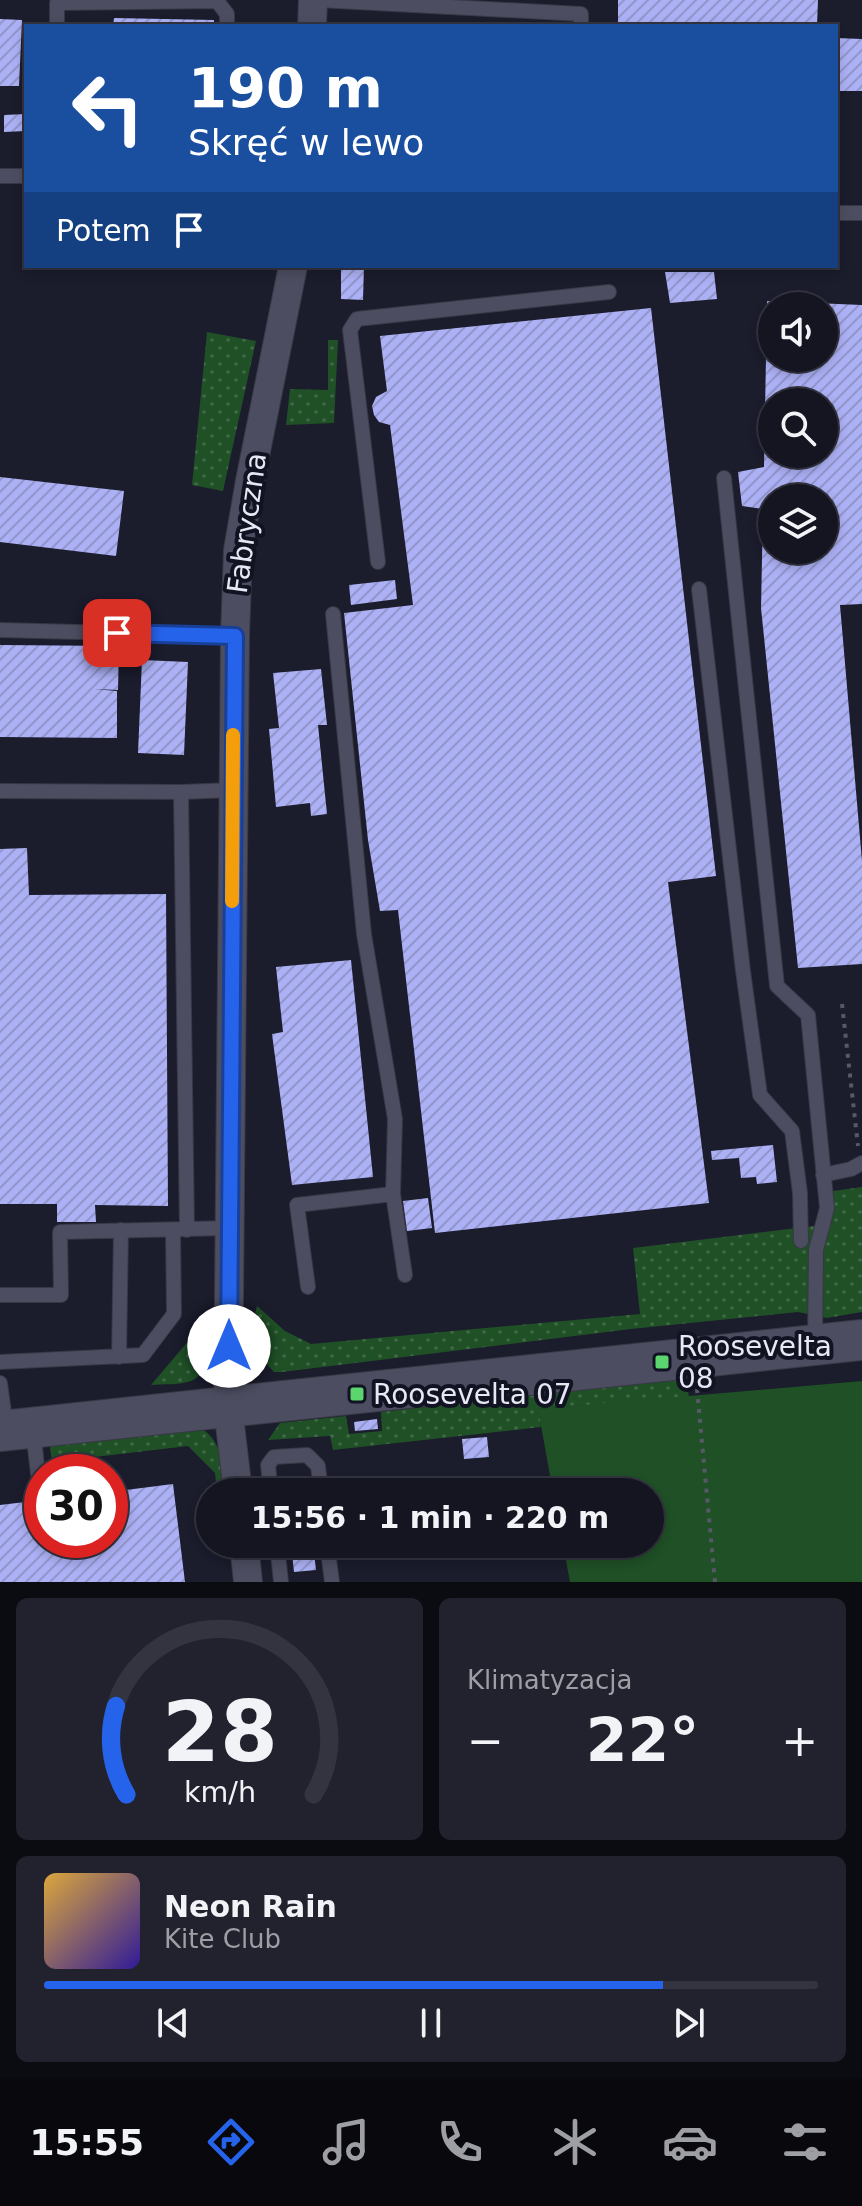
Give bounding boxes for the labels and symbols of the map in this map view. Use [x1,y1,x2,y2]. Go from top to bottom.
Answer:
street label: Fabryczna [221,451,273,595]
pin [83,599,151,667]
position arrow [187,1304,271,1388]
place label: Roosevelta 08 [678,1330,832,1395]
marker: Roosevelta 08 [653,1353,671,1371]
place label: Roosevelta 07 [373,1378,572,1411]
marker: Roosevelta 07 [348,1385,366,1403]
speed limit sign: 30 [24,1454,128,1558]

